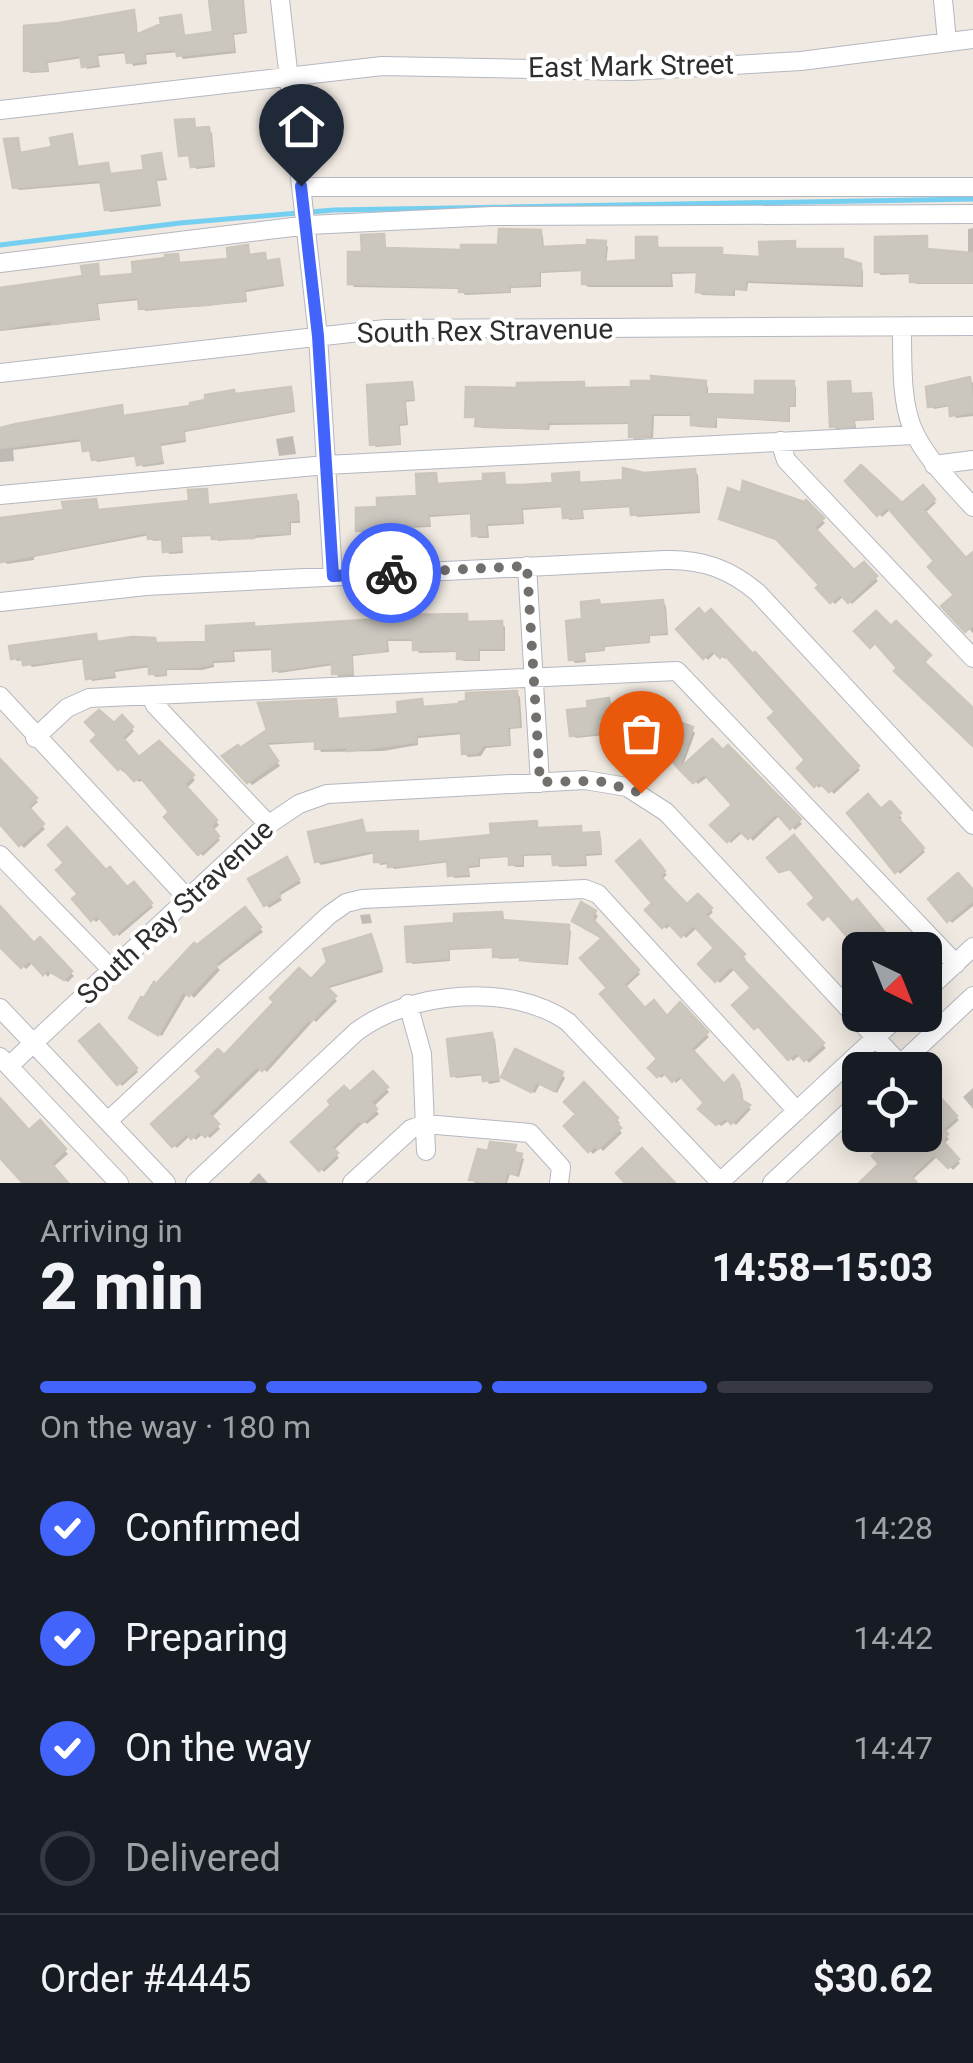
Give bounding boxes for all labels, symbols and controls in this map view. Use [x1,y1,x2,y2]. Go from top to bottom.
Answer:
street label: East Mark Street [528,48,734,84]
pin [259,84,344,187]
icon: home [274,99,329,154]
street label: South Rex Stravenue [357,312,613,350]
courier [341,523,441,623]
icon: bike [364,546,419,601]
pin [599,691,684,794]
icon: bag [614,706,669,761]
street label: South Ray Stravenue [70,813,280,1011]
north arrow [842,932,942,1032]
map controls [842,932,942,1152]
button: locate [842,1052,942,1152]
text: Arriving in [40,1212,183,1250]
text: 14:58–15:03 [712,1246,933,1290]
text: 2 min [40,1249,204,1325]
text: On the way · 180 m [40,1408,311,1446]
icon: check [40,1501,95,1556]
text: Confirmed [125,1506,301,1550]
text: 14:28 [853,1509,933,1547]
icon: check [40,1611,95,1666]
text: Preparing [125,1616,288,1660]
text: 14:42 [853,1619,933,1657]
icon: check [40,1721,95,1776]
text: On the way [125,1726,311,1770]
text: 14:47 [853,1729,933,1767]
text: Delivered [125,1836,281,1880]
text: Order #4445 [40,1957,251,2001]
text: $30.62 [813,1957,933,2001]

